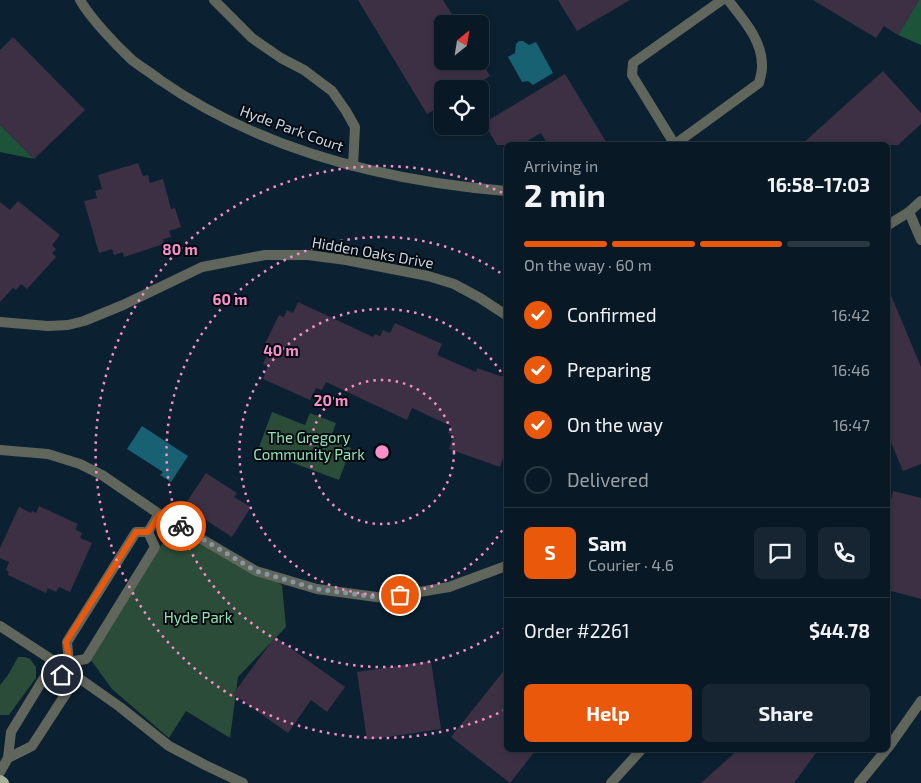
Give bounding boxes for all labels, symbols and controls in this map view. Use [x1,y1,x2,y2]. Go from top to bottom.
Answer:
north arrow [434,15,489,70]
map controls [434,15,489,135]
button: locate [434,80,489,135]
street label: Hyde Park Court [238,101,347,155]
text: Arriving in [524,156,598,175]
text: 16:58–17:03 [767,173,870,196]
text: 2 min [524,175,606,213]
street label: Hidden Oaks Drive [311,232,435,272]
text: 80 m [162,240,198,258]
text: On the way · 60 m [524,255,652,274]
text: 60 m [213,290,247,308]
icon: check [524,301,552,329]
text: Confirmed [567,303,657,326]
text: 16:42 [832,305,870,324]
text: 40 m [263,341,299,359]
icon: check [524,356,552,384]
text: Preparing [567,358,651,381]
text: 16:46 [832,360,870,379]
text: 20 m [314,391,348,409]
icon: check [524,411,552,439]
text: On the way [567,413,663,436]
text: 16:47 [833,415,870,434]
park label: The Gregory Community Park [253,428,365,463]
centre of rings [373,443,391,461]
text: Delivered [567,468,649,491]
courier [156,501,206,551]
icon: bike [167,512,195,540]
button: chat [754,527,806,579]
button: phone [818,527,870,579]
text: Sam [588,532,627,555]
text: S [544,541,556,564]
text: Courier · 4.6 [588,555,674,574]
pin [379,574,421,616]
icon: bag [386,581,414,609]
park label: Hyde Park [164,608,233,626]
text: Order #2261 [524,619,629,642]
text: $44.78 [809,619,870,642]
pin [41,654,83,696]
icon: home [48,661,76,689]
button: Help [524,684,692,742]
button: Share [702,684,870,742]

